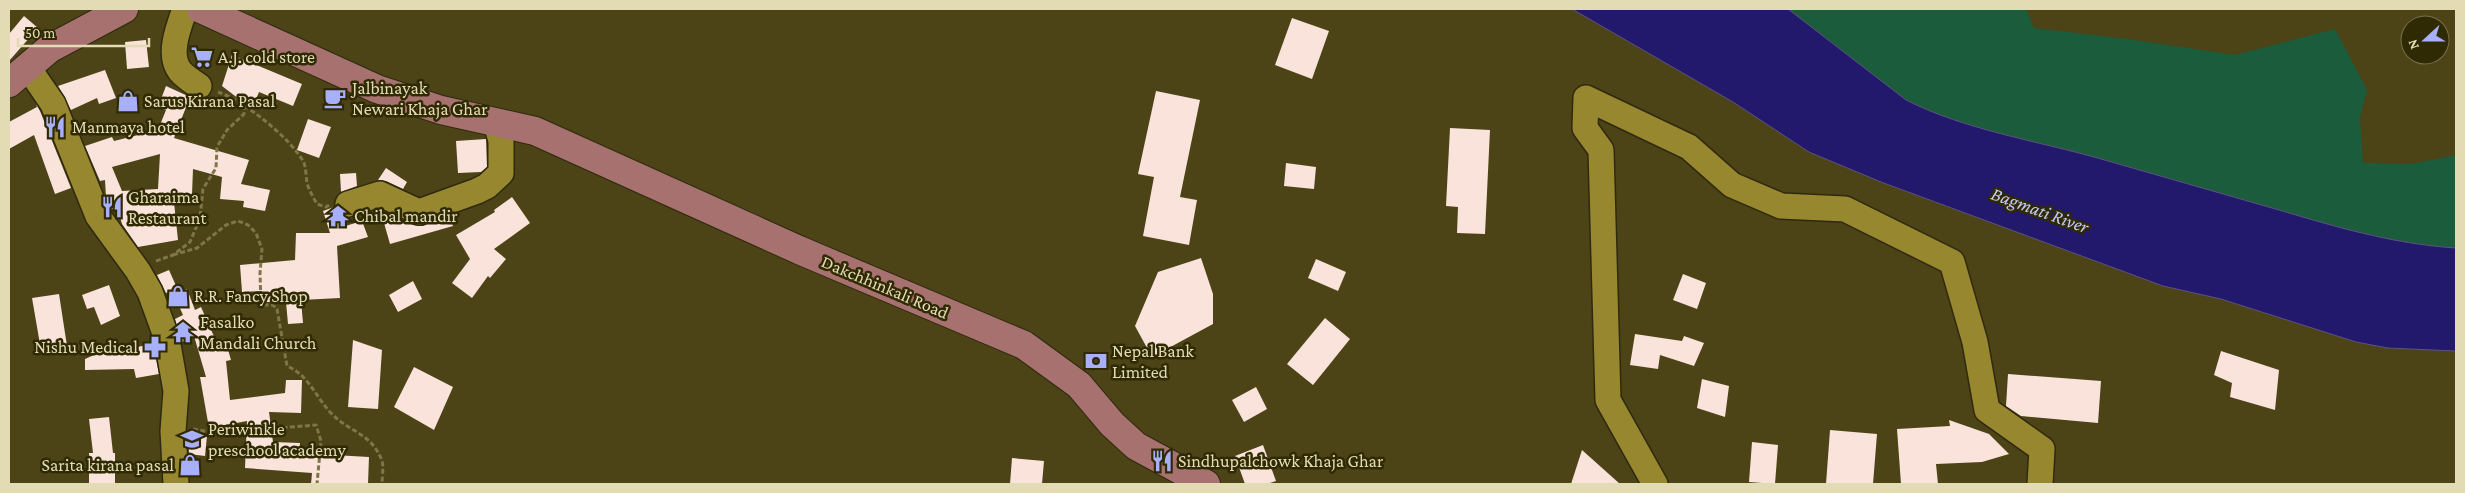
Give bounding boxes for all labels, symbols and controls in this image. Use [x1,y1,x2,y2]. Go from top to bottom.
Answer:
scale bar [18,15,149,47]
north arrow [2400,15,2450,65]
text: 50 m [25,25,55,41]
text: N [2404,37,2422,52]
supermarket icon: A.J. cold store [189,44,215,70]
place label: A.J. cold store [218,47,315,67]
place label: Jalbinayak Newari Khaja Ghar [350,78,488,120]
cafe icon: Jalbinayak Newari Khaja Ghar [322,85,348,111]
shop icon: Sarus Kirana Pasal [115,88,141,114]
place label: Sarus Kirana Pasal [144,91,275,111]
restaurant icon: Manmaya hotel [42,114,68,140]
place label: Manmaya hotel [72,117,185,137]
water label: Bagmati River [1988,183,2093,238]
place label: Gharaima Restaurant [128,187,208,228]
restaurant icon: Gharaima Restaurant [99,194,125,220]
temple icon: Chibal mandir [325,203,351,229]
place label: Chibal mandir [354,206,458,226]
street label: Dakchhinkali Road [818,251,952,323]
shop icon: R.R. Fancy Shop [165,283,191,309]
place label: R.R. Fancy Shop [194,286,308,306]
place label: Fasalko Mandali Church [200,312,317,353]
temple icon: Fasalko Mandali Church [170,319,196,345]
pharmacy icon: Nishu Medical [142,334,168,360]
place label: Nishu Medical [34,337,138,357]
place label: Nepal Bank Limited [1112,341,1194,382]
bank icon: Nepal Bank Limited [1083,348,1109,374]
place label: Periwinkle preschool academy [208,419,346,460]
school or university icon: Periwinkle preschool academy [179,426,205,452]
restaurant icon: Sindhupalchowk Khaja Ghar [1149,448,1175,474]
place label: Sindhupalchowk Khaja Ghar [1178,451,1384,472]
shop icon: Sarita kirana pasal [177,452,203,478]
place label: Sarita kirana pasal [42,455,174,475]

